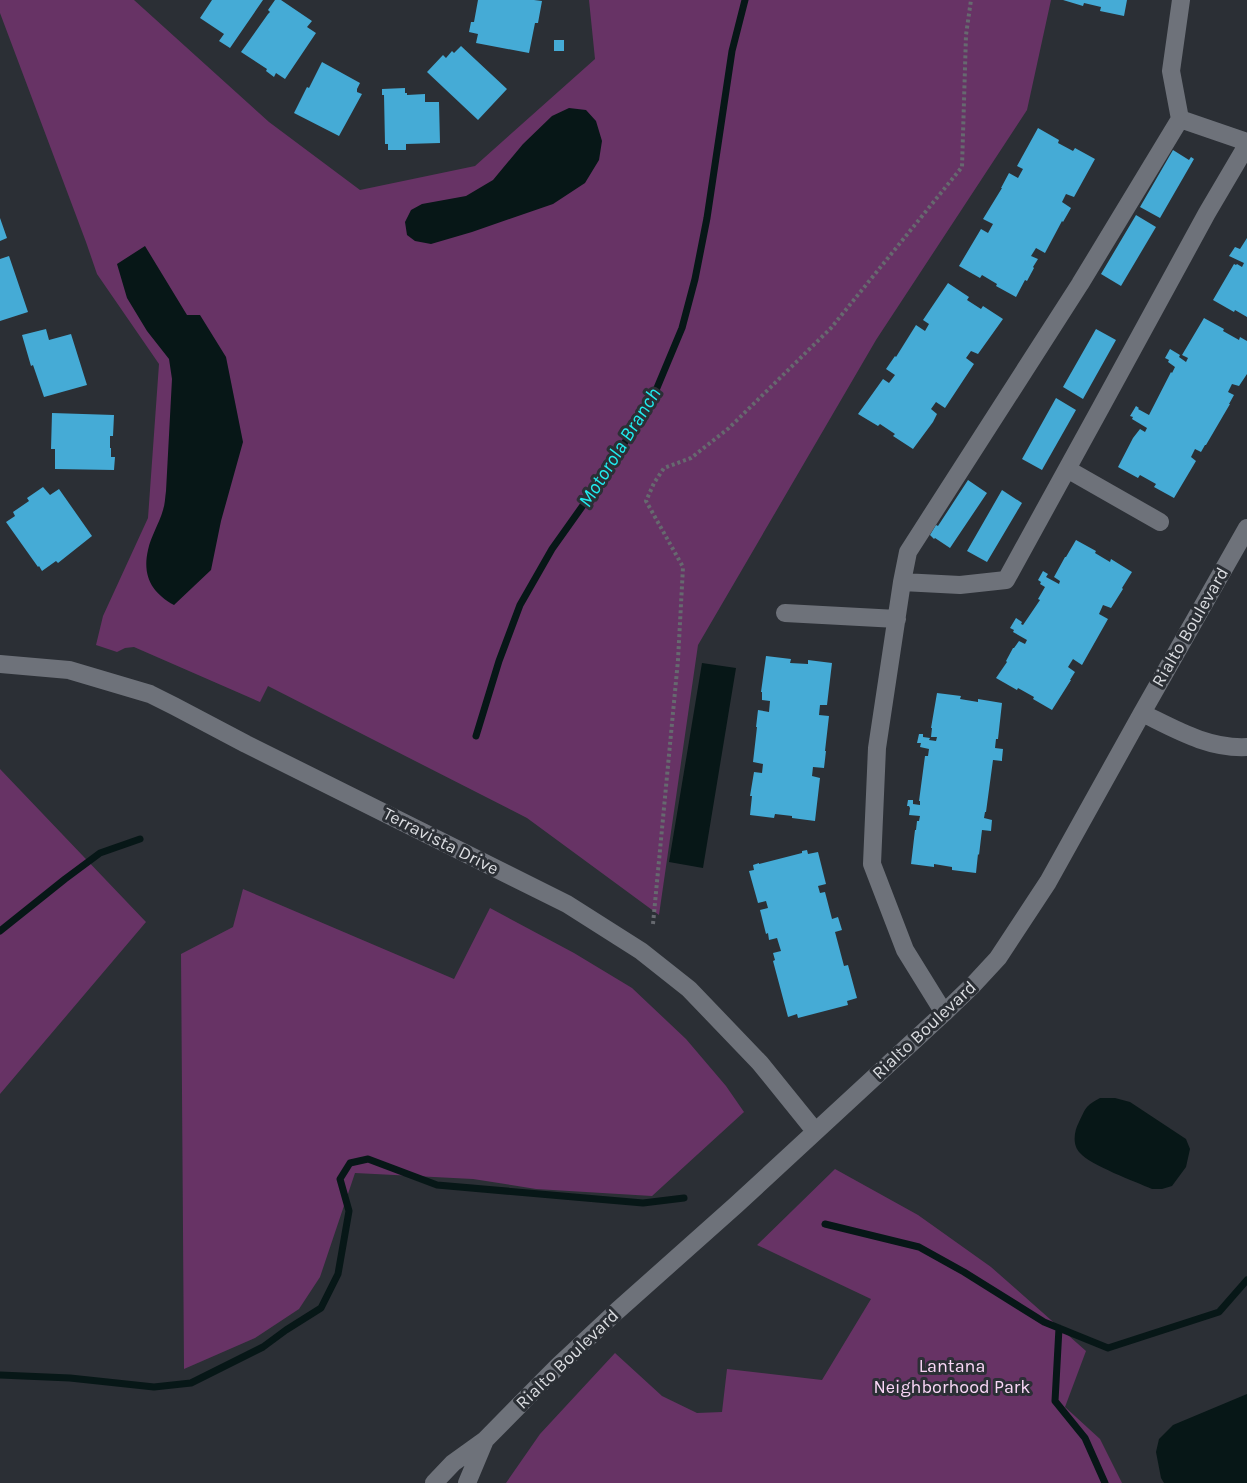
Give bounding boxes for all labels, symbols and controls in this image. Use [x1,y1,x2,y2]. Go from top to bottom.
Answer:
water label: Motorola Branch [573,383,665,511]
street label: Rialto Boulevard [1147,563,1233,691]
street label: Terravista Drive [380,802,502,880]
street label: Rialto Boulevard [867,976,981,1084]
street label: Rialto Boulevard [511,1304,623,1414]
park label: Lantana Neighborhood Park [874,1355,1030,1398]

